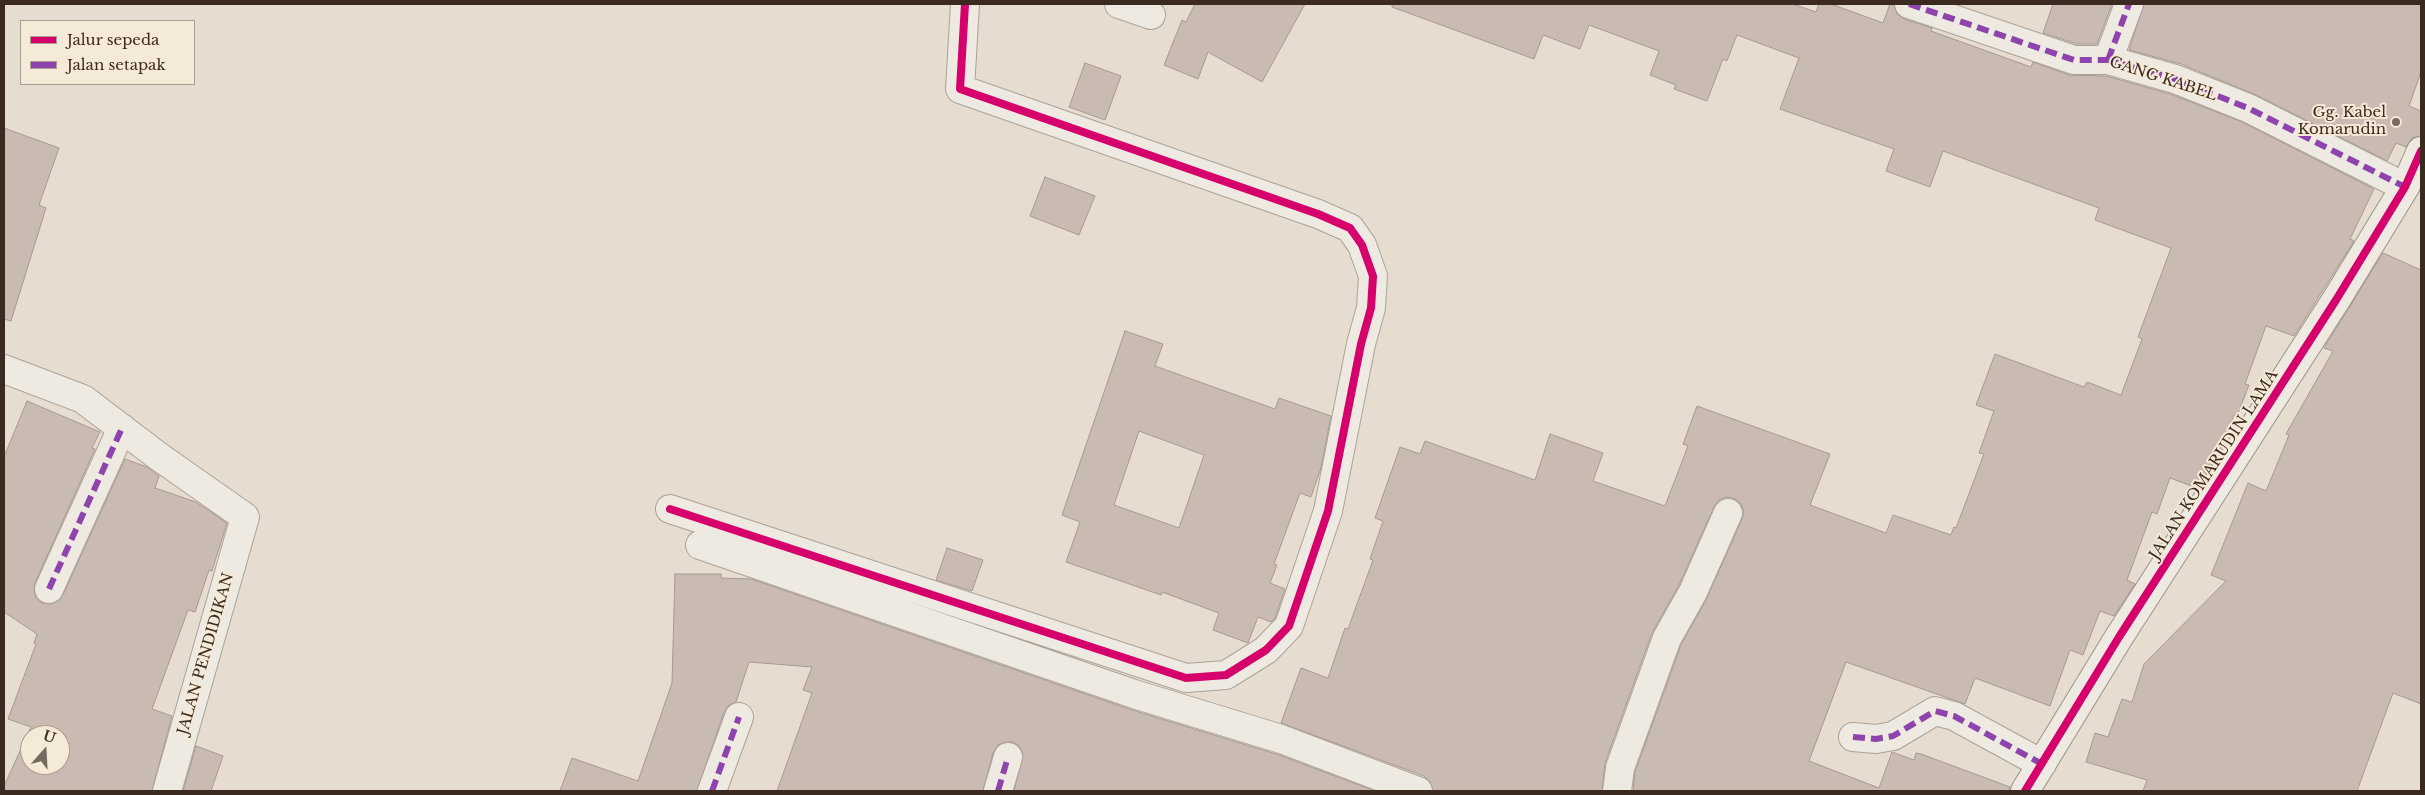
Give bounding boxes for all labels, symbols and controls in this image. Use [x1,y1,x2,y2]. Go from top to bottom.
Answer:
legend [20,20,195,85]
text: Jalur sepeda [67,30,159,49]
street label: GANG KABEL [2107,53,2219,105]
text: Jalan setapak [67,55,166,74]
place label: Gg. Kabel Komarudin [2298,104,2386,139]
marker: Gg. Kabel Komarudin [2390,116,2402,128]
street label: JALAN KOMARUDIN LAMA [2146,367,2282,563]
street label: JALAN PENDIDIKAN [174,571,238,737]
north arrow [20,725,70,775]
text: U [41,726,58,747]

